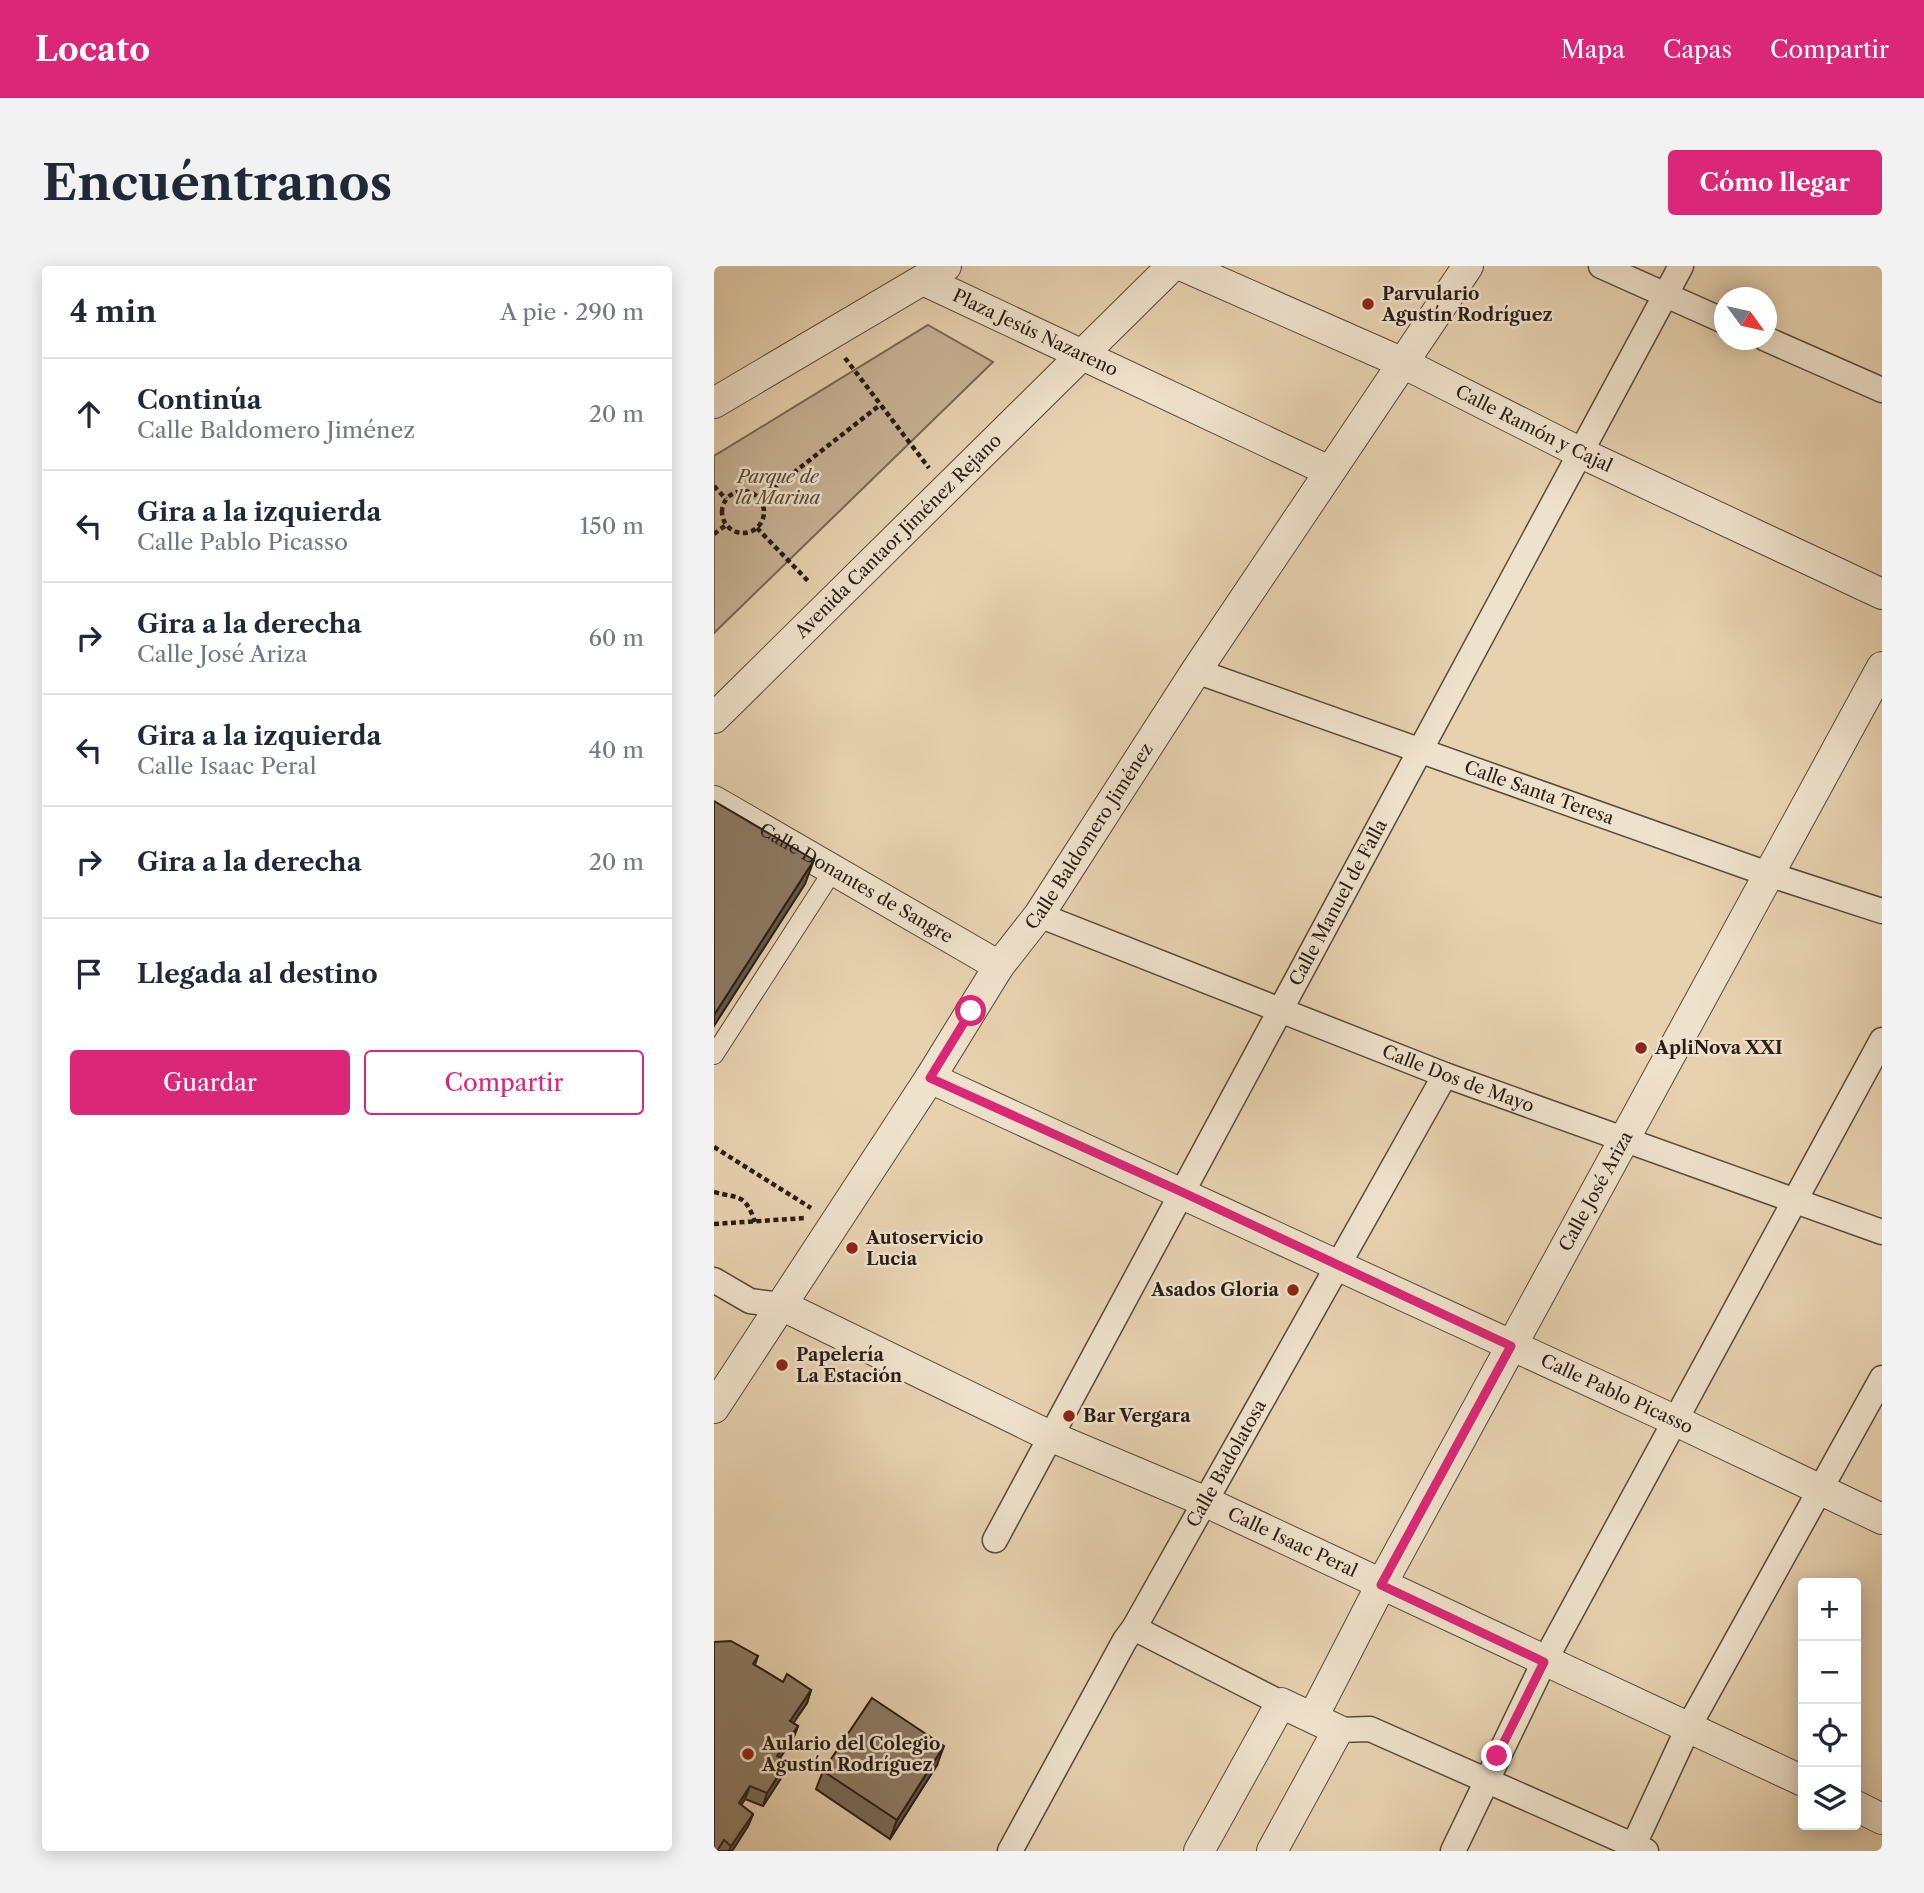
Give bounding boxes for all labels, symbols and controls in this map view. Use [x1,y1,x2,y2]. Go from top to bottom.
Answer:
text: Locato [35,29,150,70]
text: Mapa [1561,35,1625,64]
text: Capas [1663,35,1732,64]
text: Compartir [1770,35,1889,64]
button: Cómo llegar [1668,150,1882,215]
text: Encuéntranos [42,152,392,213]
place label: Parvulario Agustín Rodríguez [1381,283,1553,326]
street label: Plaza Jesús Nazareno [949,284,1121,381]
north arrow [1714,287,1777,350]
text: 4 min [70,293,156,330]
marker: Parvulario Agustín Rodríguez [1360,296,1376,312]
text: A pie · 290 m [500,298,644,326]
street label: Calle Ramón y Cajal [1452,380,1616,477]
text: Continúa [137,384,262,416]
icon: ahead [70,395,108,433]
text: 20 m [589,400,644,428]
text: Calle Baldomero Jiménez [137,416,415,444]
street label: Avenida Cantaor Jiménez Rejano [790,429,1006,643]
park label: Parque de la Marina [735,466,821,509]
text: Gira a la izquierda [137,496,382,528]
icon: left [70,507,108,545]
text: 150 m [580,512,644,540]
text: Calle Pablo Picasso [137,528,348,556]
text: Gira a la derecha [137,608,362,640]
icon: right [70,619,108,657]
text: 60 m [588,624,644,652]
text: Calle José Ariza [137,640,307,668]
text: Gira a la izquierda [137,720,382,752]
icon: left [70,731,108,769]
text: 40 m [589,736,644,764]
street label: Calle Baldomero Jiménez [1021,739,1158,934]
text: Calle Isaac Peral [137,752,317,780]
street label: Calle Santa Teresa [1461,756,1617,830]
street label: Calle Manuel de Falla [1285,815,1392,990]
street label: Calle Donantes de Sangre [755,818,957,948]
icon: right [70,843,108,881]
text: Gira a la derecha [137,846,362,878]
text: 20 m [589,848,644,876]
icon: arrive [70,955,108,993]
text: Llegada al destino [137,958,378,990]
route start [955,995,986,1026]
place label: ApliNova XXI [1654,1037,1783,1059]
street label: Calle Dos de Mayo [1379,1040,1537,1117]
marker: ApliNova XXI [1633,1040,1649,1056]
button: Guardar [70,1050,350,1115]
button: Compartir [364,1050,644,1115]
street label: Calle José Ariza [1554,1127,1638,1255]
place label: Autoservicio Lucia [865,1227,983,1270]
marker: Autoservicio Lucia [844,1240,860,1256]
place label: Asados Gloria [1150,1279,1280,1301]
marker: Asados Gloria [1285,1282,1301,1298]
place label: Papelería La Estación [796,1344,903,1387]
street label: Calle Pablo Picasso [1537,1349,1697,1438]
marker: Papelería La Estación [774,1357,790,1373]
street label: Calle Badolatosa [1182,1395,1271,1531]
place label: Bar Vergara [1083,1405,1191,1427]
marker: Bar Vergara [1061,1408,1077,1424]
street label: Calle Isaac Peral [1224,1503,1361,1582]
map controls [1798,1578,1861,1830]
button: + [1798,1578,1861,1641]
button: − [1798,1641,1861,1704]
button: locate [1798,1704,1861,1767]
place label: Aulario del Colegio Agustín Rodríguez [761,1733,940,1776]
route end [1481,1740,1512,1771]
marker: Aulario del Colegio Agustín Rodríguez [740,1746,756,1762]
button: layers [1798,1767,1861,1830]

